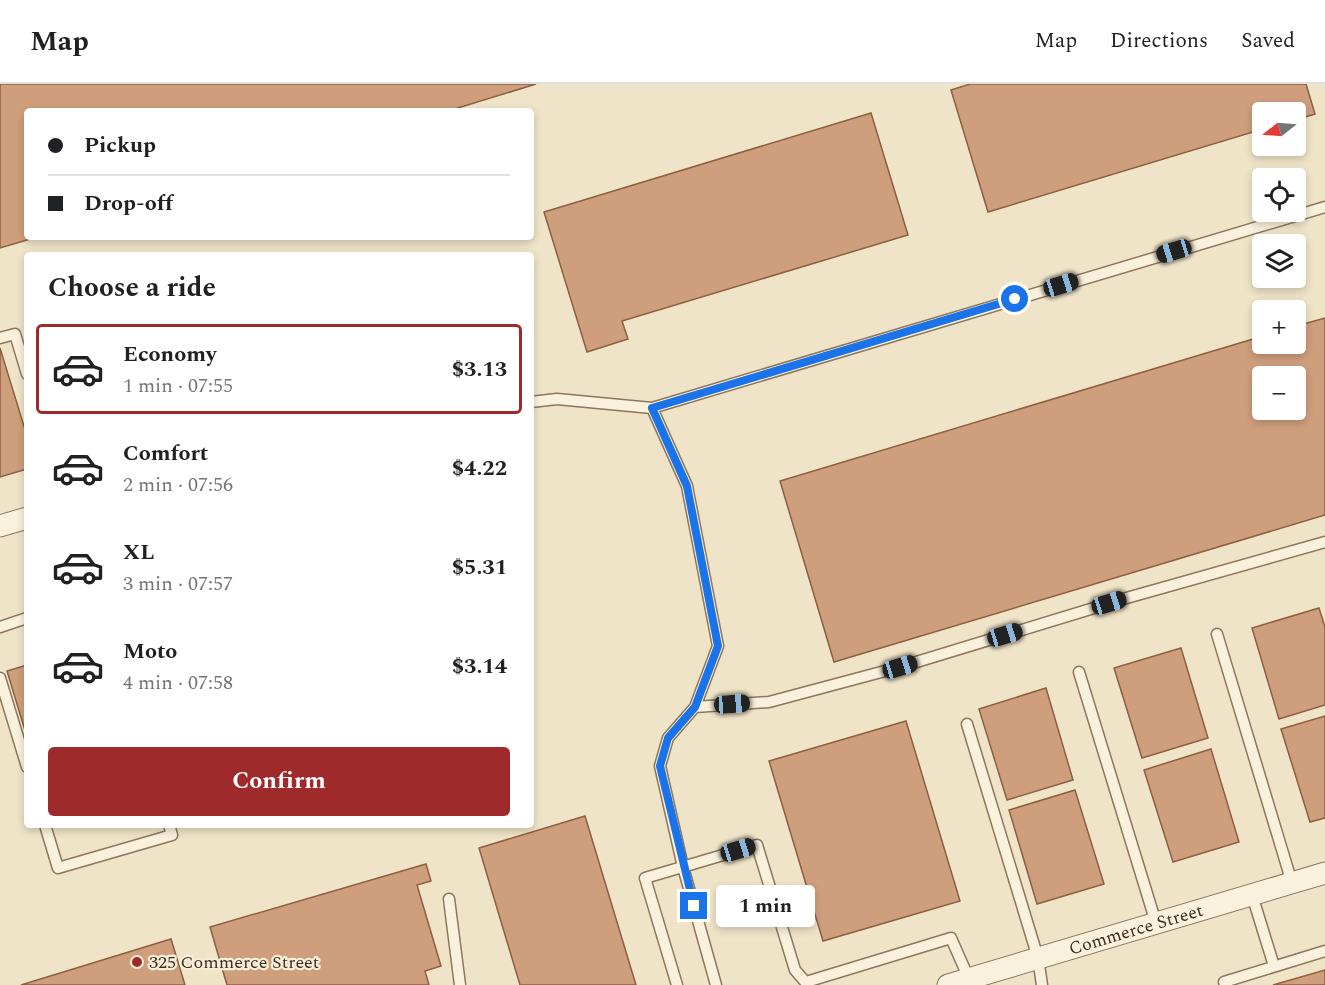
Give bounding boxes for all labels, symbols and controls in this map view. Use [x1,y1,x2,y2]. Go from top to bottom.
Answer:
text: Map [30,20,89,63]
text: Map [1035,25,1077,57]
text: Directions [1110,25,1208,57]
text: Saved [1241,25,1295,57]
north arrow [1252,102,1306,156]
map controls [1252,102,1306,420]
text: Pickup [84,129,156,162]
button: locate [1252,168,1306,222]
text: Drop-off [84,187,173,220]
button: layers [1252,234,1306,288]
car [1154,237,1194,265]
text: Choose a ride [48,267,216,309]
car [1041,271,1081,299]
route start [1001,285,1028,312]
button: + [1252,300,1306,354]
text: Economy [123,338,216,371]
icon: car [51,342,105,396]
text: $3.13 [452,353,507,386]
button: − [1252,366,1306,420]
text: 1 min · 07:55 [123,371,233,401]
text: Comfort [123,437,208,470]
icon: car [51,441,105,495]
text: $4.22 [452,452,507,485]
text: 2 min · 07:56 [123,470,233,500]
text: XL [123,536,154,569]
icon: car [51,540,105,594]
text: $5.31 [452,551,507,584]
text: 3 min · 07:57 [123,569,233,599]
car [1089,589,1129,617]
car [985,621,1025,649]
text: Moto [123,635,177,668]
icon: car [51,639,105,693]
text: $3.14 [452,650,507,683]
car [880,653,920,681]
text: 4 min · 07:58 [123,668,233,698]
car [713,694,751,714]
button: Confirm [48,747,510,816]
car [718,836,758,864]
callout: 1 min [715,885,814,927]
text: 1 min [739,891,792,921]
route end [680,892,707,919]
street label: Commerce Street [1066,897,1206,962]
place label: 325 Commerce Street [149,949,319,976]
marker: 325 Commerce Street [130,955,144,969]

